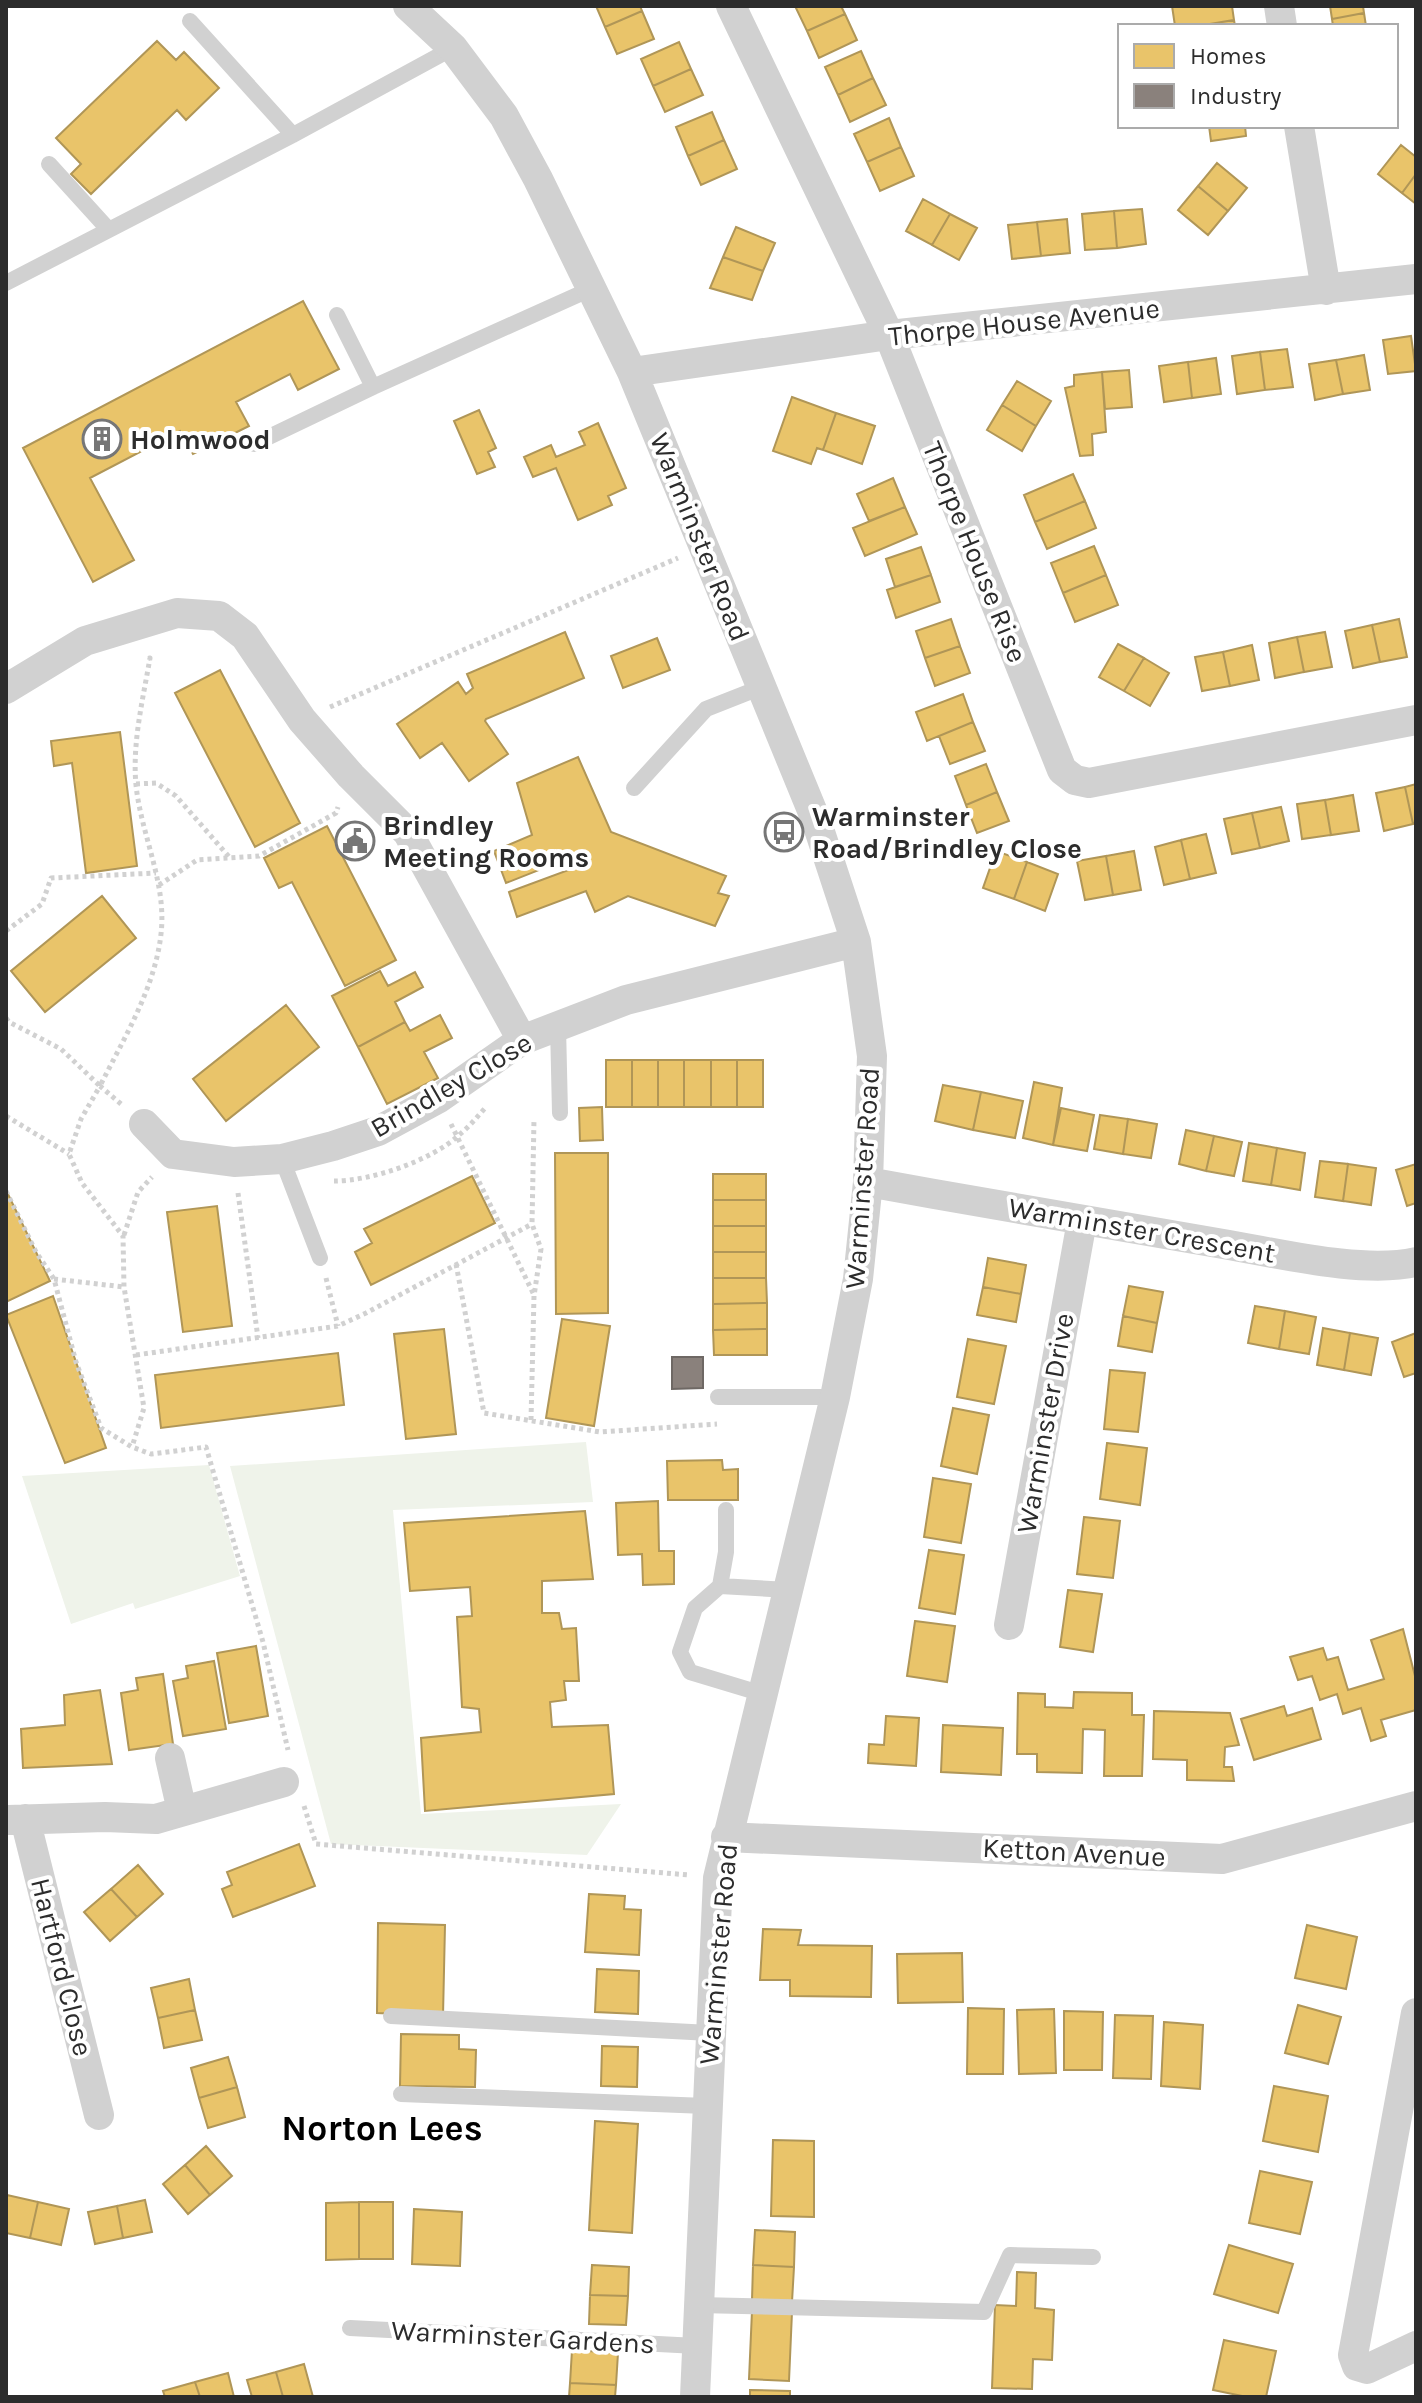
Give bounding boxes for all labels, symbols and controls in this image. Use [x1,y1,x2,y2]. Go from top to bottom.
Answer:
legend [1118,24,1398,128]
text: Homes [1190,42,1267,70]
text: Industry [1190,82,1281,110]
street label: Thorpe House Avenue [887,291,1161,353]
building icon: Holmwood [81,418,123,460]
place label: Holmwood [130,423,271,456]
street label: Warminster Road [643,428,757,646]
street label: Thorpe House Rise [916,437,1034,667]
place label: Warminster Road/Brindley Close [812,800,1082,865]
place label: Brindley Meeting Rooms [383,809,589,874]
bus stop icon: Warminster Road/Brindley Close [763,811,805,853]
public building icon: Brindley Meeting Rooms [334,820,376,862]
street label: Brindley Close [365,1026,537,1144]
street label: Warminster Road [838,1066,886,1290]
street label: Warminster Crescent [1006,1190,1278,1270]
street label: Warminster Drive [1009,1310,1081,1536]
street label: Ketton Avenue [982,1831,1166,1873]
street label: Warminster Road [692,1842,744,2066]
street label: Hartford Close [24,1874,100,2060]
district label: Norton Lees [281,2107,483,2149]
street label: Warminster Gardens [390,2314,656,2360]

